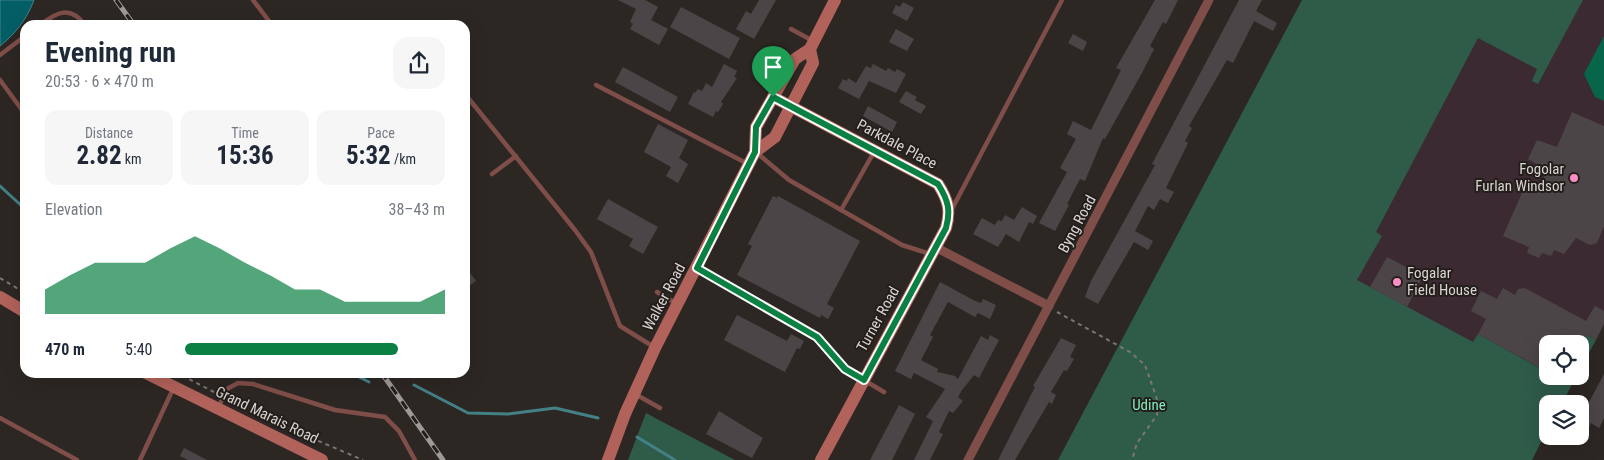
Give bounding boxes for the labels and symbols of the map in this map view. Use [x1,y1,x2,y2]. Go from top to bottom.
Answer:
pin [752,46,794,97]
street label: Parkdale Place [854,115,940,173]
place label: Fogolar Furlan Windsor [1475,160,1564,195]
marker: Fogolar Furlan Windsor [1568,172,1580,184]
street label: Byng Road [1054,192,1100,256]
street label: Walker Road [639,260,689,334]
place label: Fogalar Field House [1407,264,1477,299]
marker: Fogalar Field House [1391,276,1403,288]
street label: Turner Road [853,283,903,355]
street label: Grand Marais Road [213,382,321,448]
park label: Udine [1132,396,1166,414]

